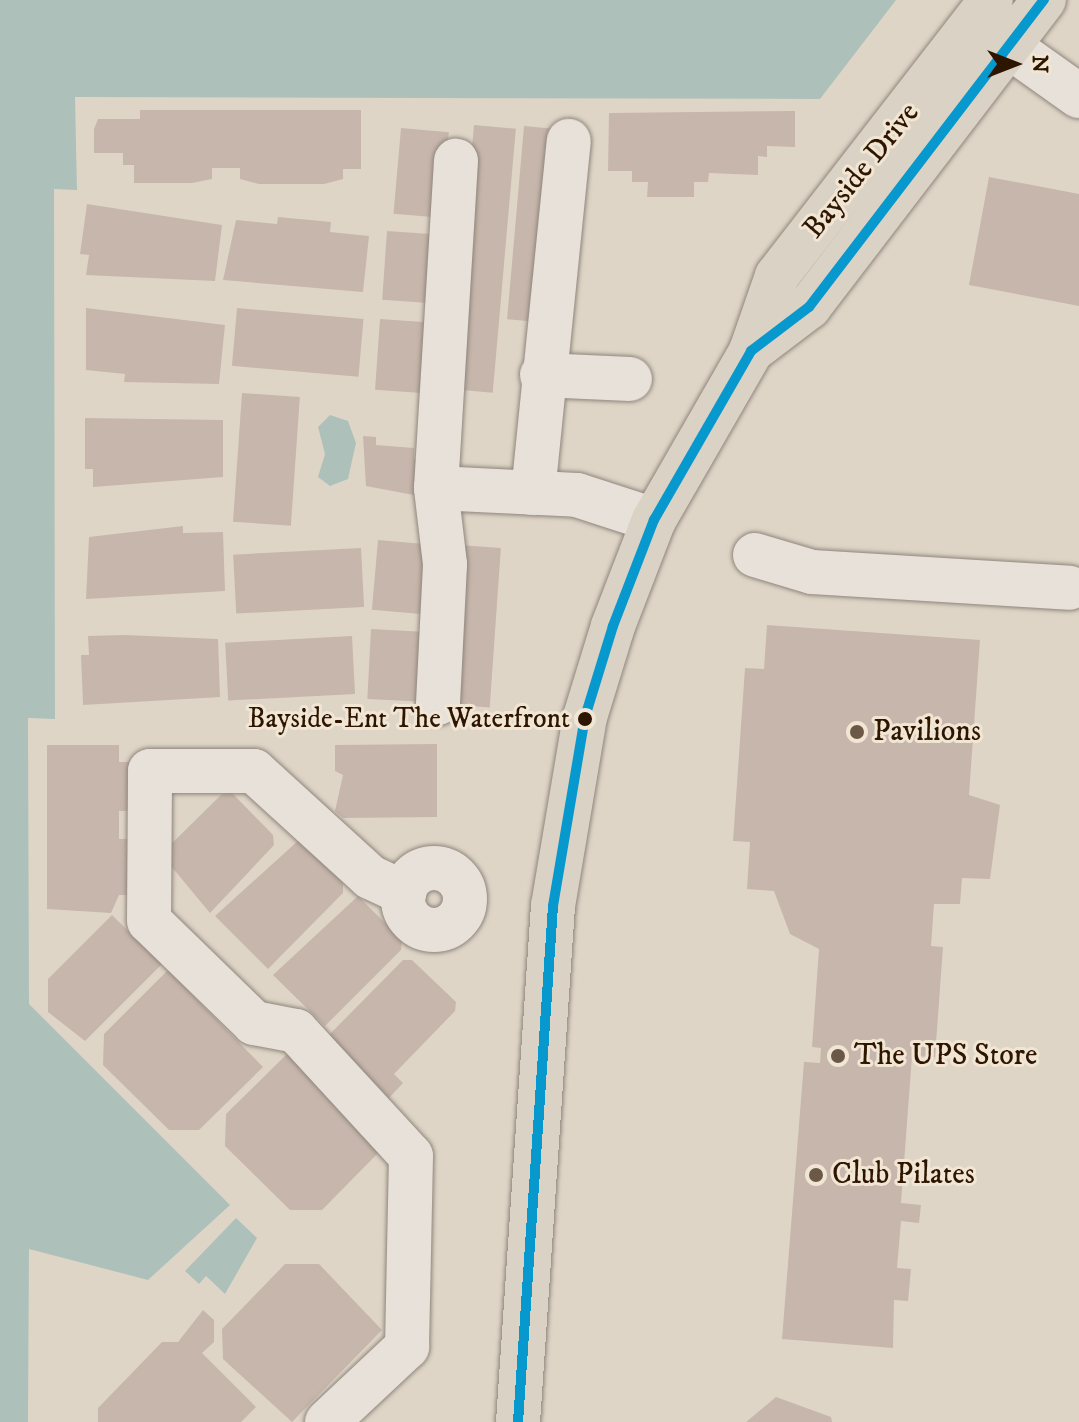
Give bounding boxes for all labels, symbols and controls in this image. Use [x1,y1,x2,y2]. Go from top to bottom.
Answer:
north arrow [975,24,1055,104]
text: N [1026,55,1053,73]
street label: Bayside Drive [796,96,928,246]
place label: Bayside-Ent The Waterfront [248,702,570,736]
marker: Bayside-Ent The Waterfront [577,711,593,727]
place label: Pavilions [873,714,981,750]
marker: Pavilions [848,723,866,741]
place label: The UPS Store [854,1038,1037,1074]
marker: The UPS Store [829,1047,847,1065]
place label: Club Pilates [832,1157,975,1193]
marker: Club Pilates [807,1166,825,1184]

